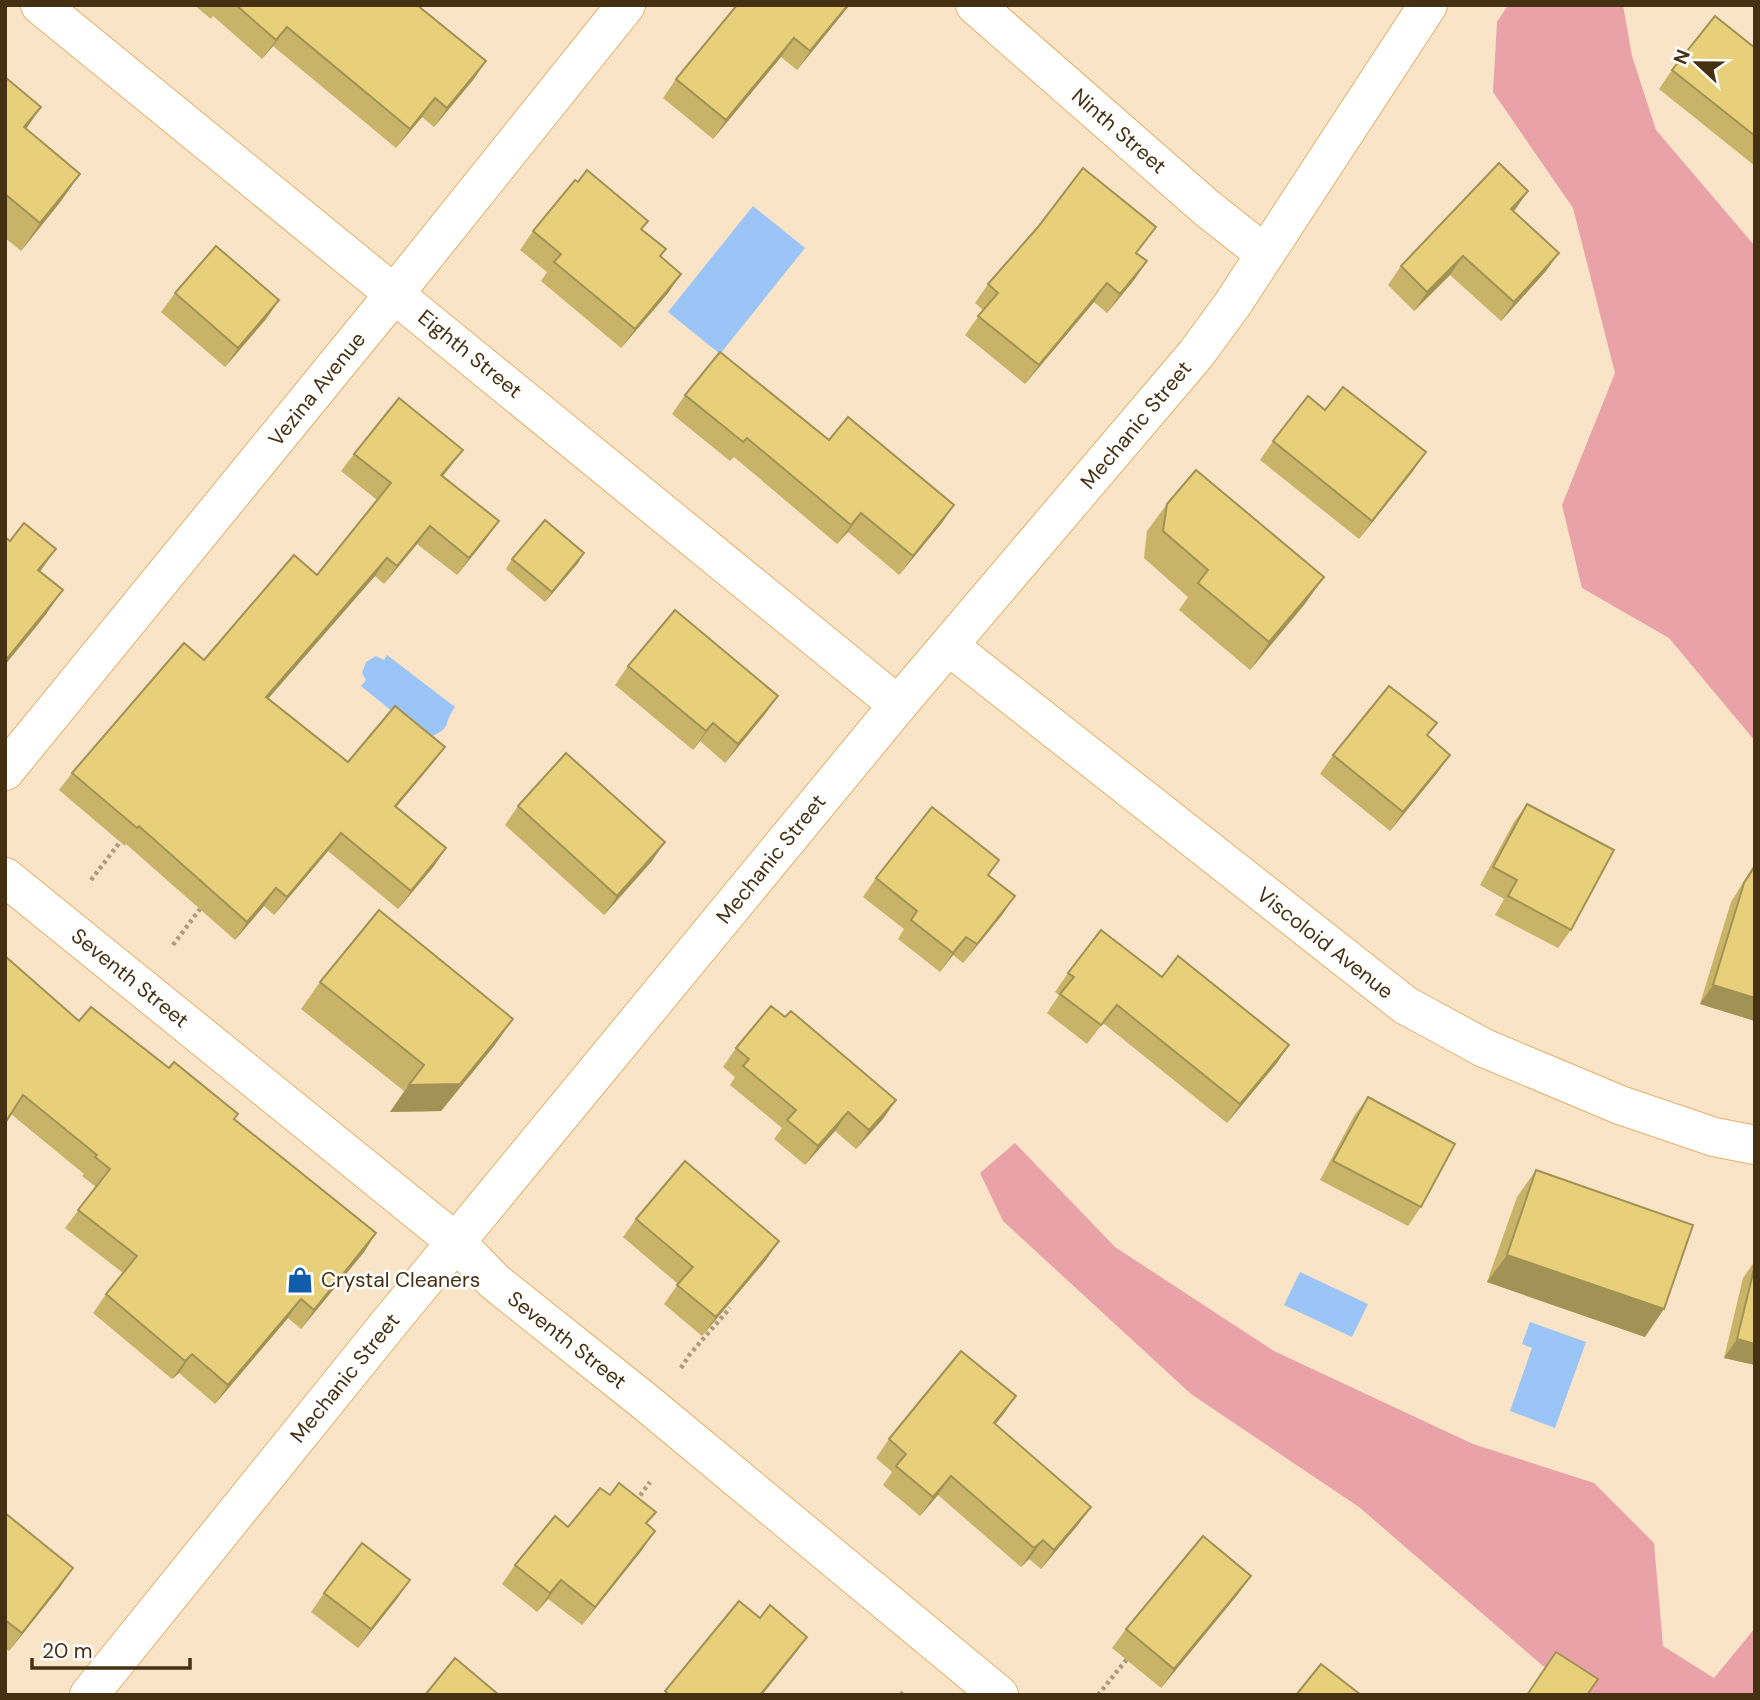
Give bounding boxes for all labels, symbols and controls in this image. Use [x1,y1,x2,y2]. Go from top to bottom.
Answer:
north arrow [1662,28,1732,98]
text: N [1668,46,1696,68]
street label: Ninth Street [1066,82,1172,180]
street label: Eighth Street [412,303,528,405]
street label: Vezina Avenue [262,326,372,452]
street label: Mechanic Street [1074,355,1198,495]
street label: Mechanic Street [710,788,832,930]
street label: Viscoloid Avenue [1251,881,1399,1005]
street label: Seventh Street [65,922,195,1034]
shop icon: Crystal Cleaners [285,1265,315,1295]
place label: Crystal Cleaners [321,1266,480,1294]
street label: Seventh Street [502,1285,632,1395]
street label: Mechanic Street [284,1307,406,1449]
scale bar [32,1626,189,1670]
text: 20 m [42,1637,93,1665]

